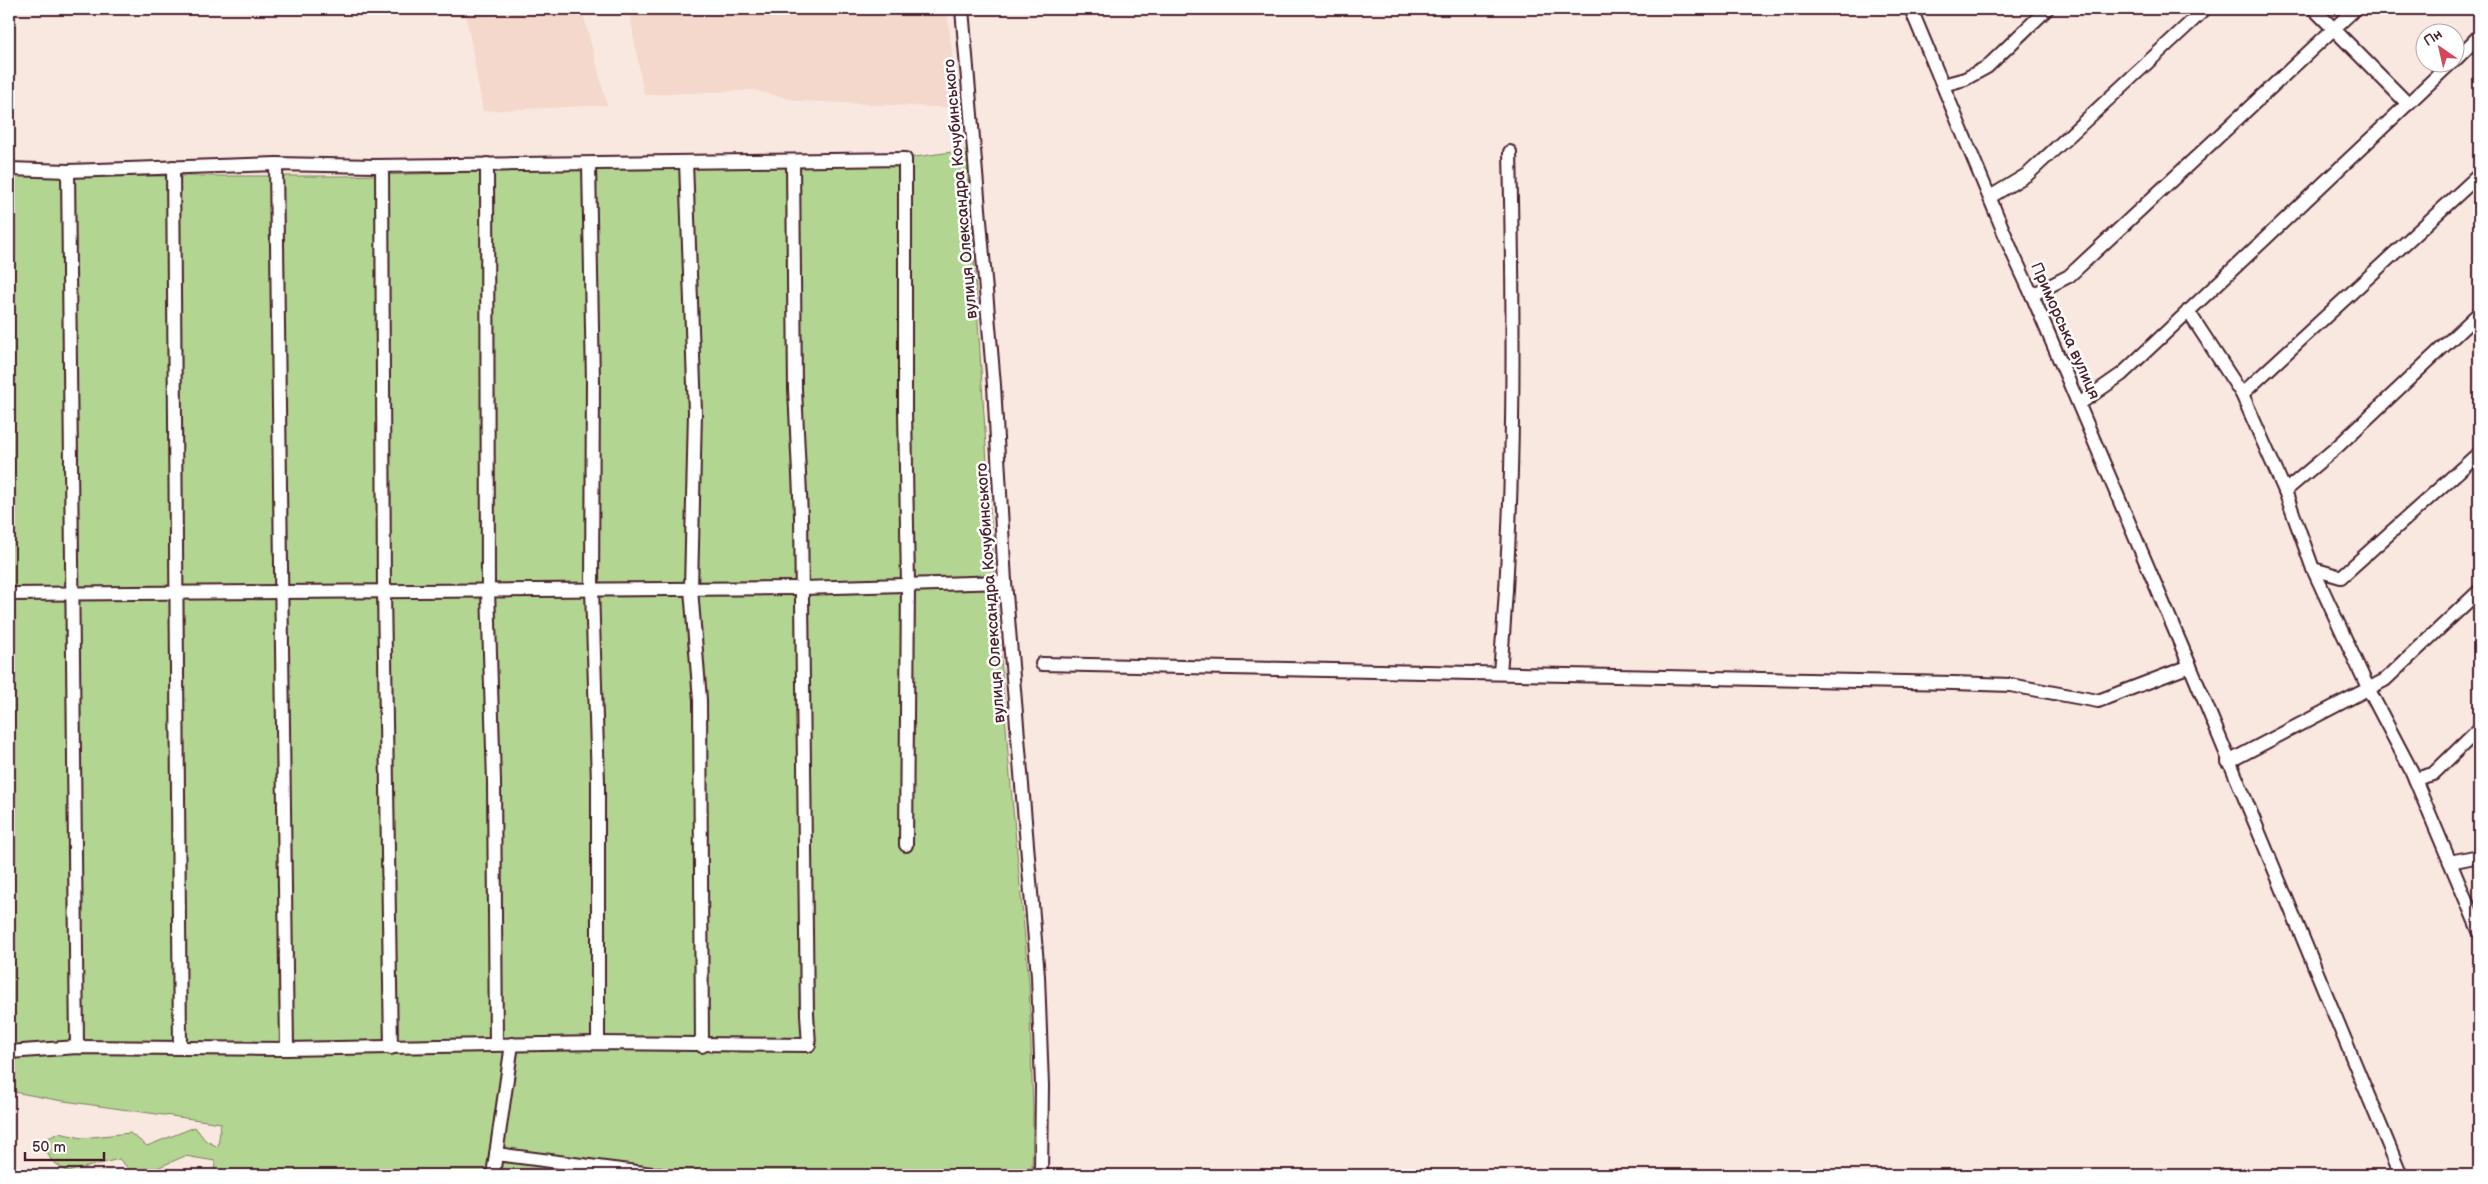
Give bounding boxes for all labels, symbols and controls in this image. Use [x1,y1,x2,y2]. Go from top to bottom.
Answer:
north arrow [2416,22,2466,72]
text: Пн [2421,25,2446,50]
street label: вулиця Олександра Кочубинського [940,58,982,320]
street label: Приморська вулиця [2026,260,2104,402]
street label: вулиця Олександра Кочубинського [972,462,1010,724]
scale bar [25,1129,104,1161]
text: 50 m [32,1138,66,1157]

